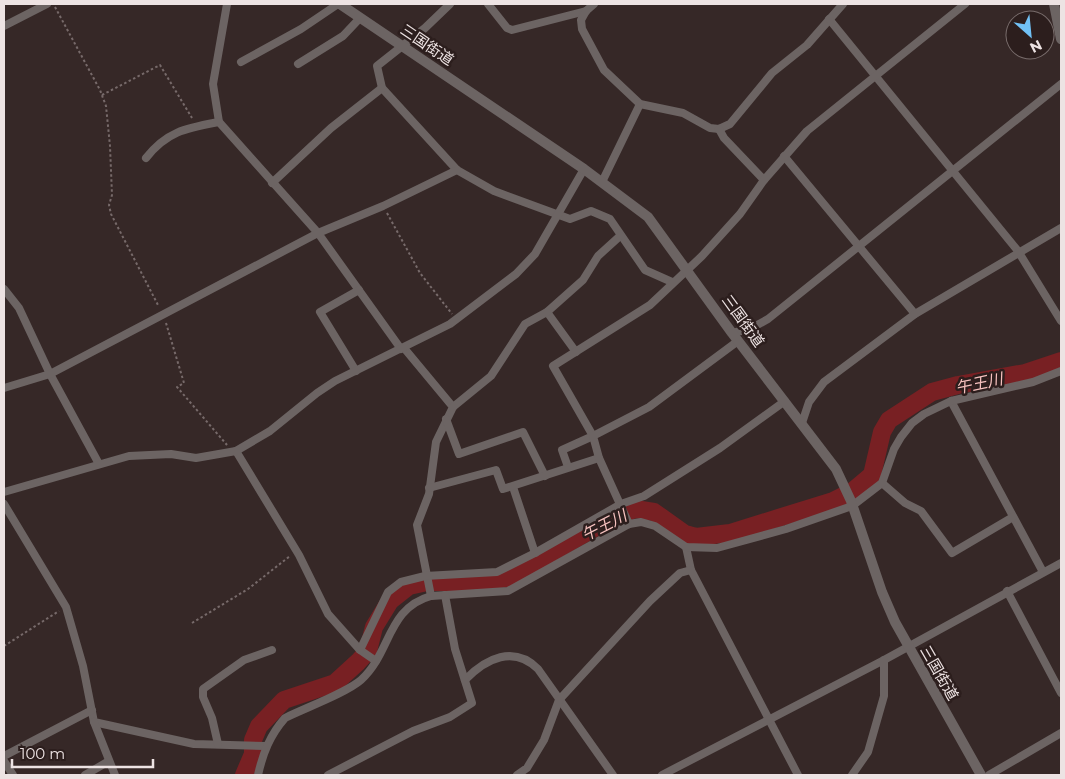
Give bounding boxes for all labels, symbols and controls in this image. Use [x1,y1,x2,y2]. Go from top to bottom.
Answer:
north arrow [1005,10,1055,60]
street label: 三国街道 [397,20,457,69]
text: N [1027,36,1045,57]
street label: 三国街道 [718,291,769,351]
water label: 午王川 [954,369,1007,398]
water label: 午王川 [579,505,632,545]
street label: 三国街道 [916,642,963,703]
scale bar [12,736,154,768]
text: 100 m [20,744,65,763]

